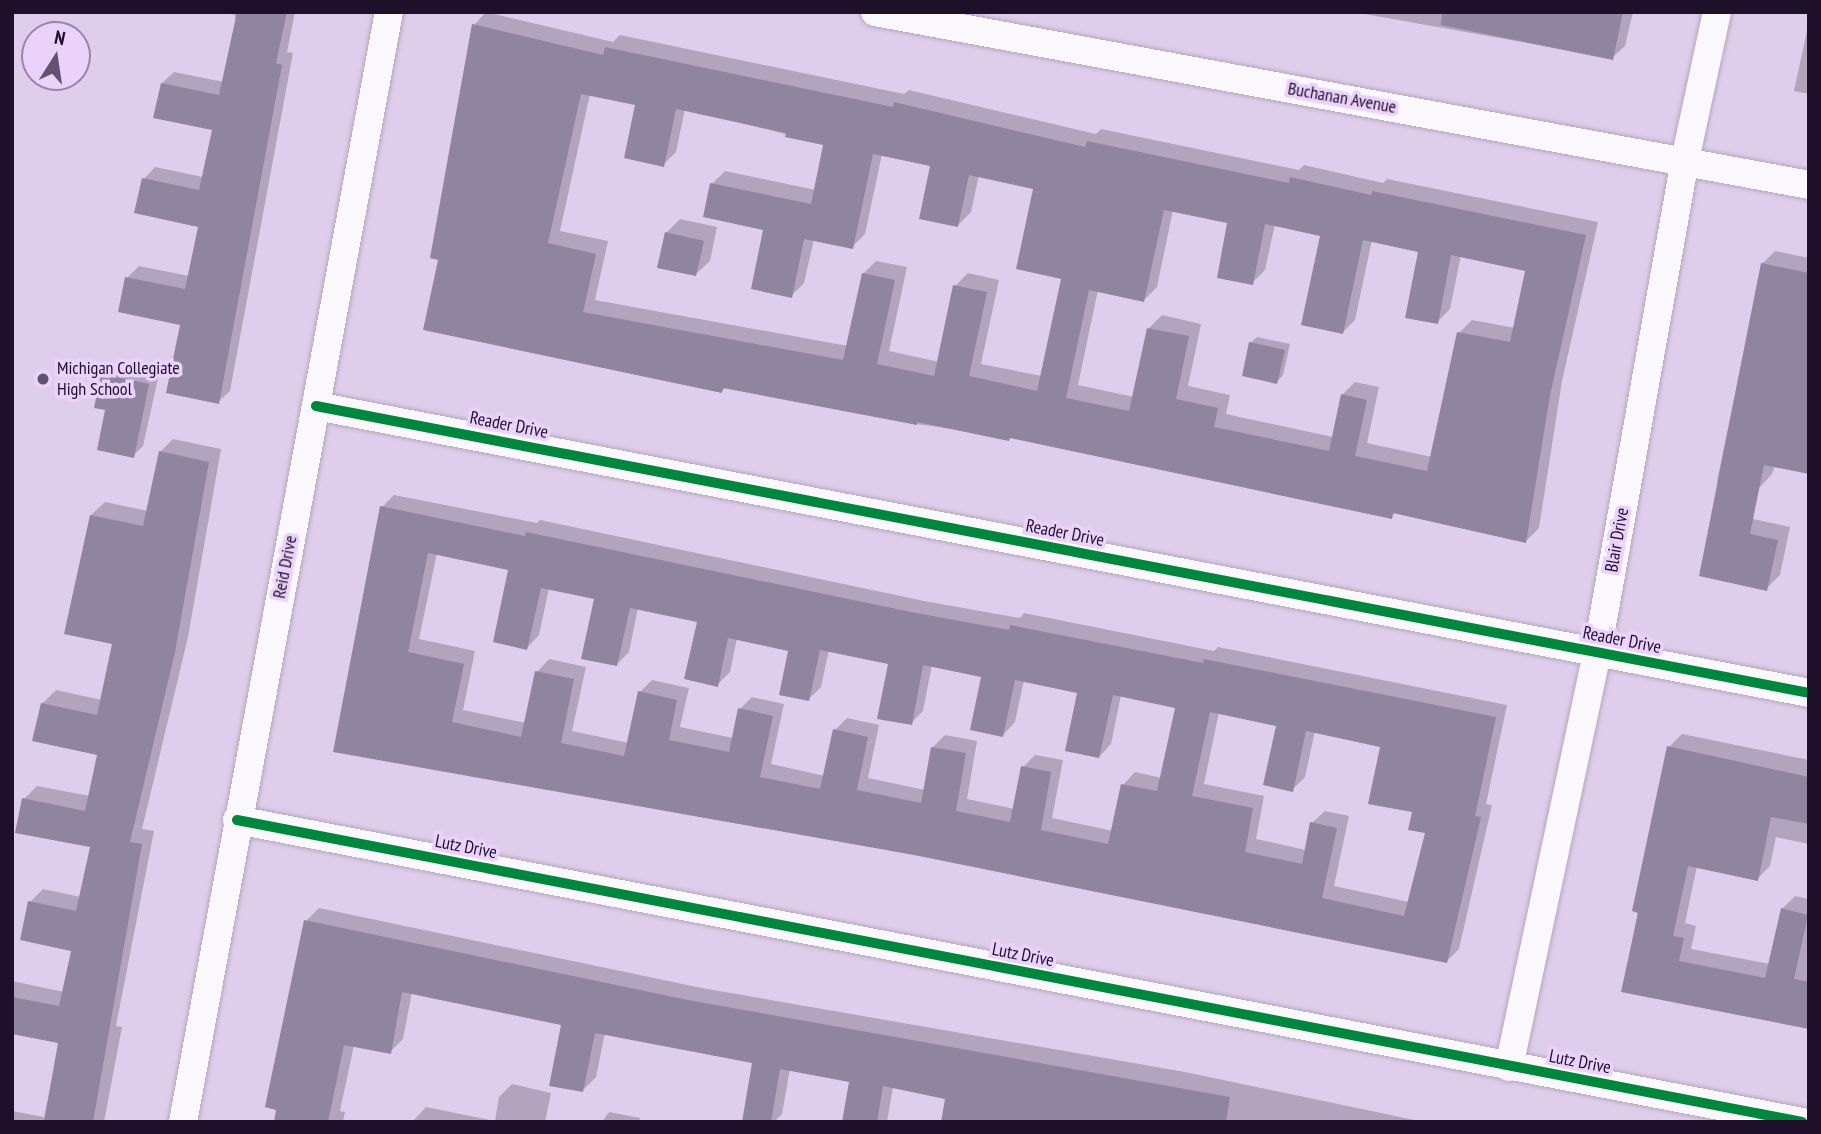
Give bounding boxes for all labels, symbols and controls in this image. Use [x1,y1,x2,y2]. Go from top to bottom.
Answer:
north arrow [21,21,91,91]
text: N [52,25,67,50]
street label: Buchanan Avenue [1286,78,1398,118]
place label: Michigan Collegiate High School [57,358,180,400]
marker: Michigan Collegiate High School [35,371,51,387]
street label: Reader Drive [468,407,550,443]
street label: Blair Drive [1601,506,1633,574]
street label: Reader Drive [1024,515,1106,551]
street label: Reid Drive [268,534,302,600]
street label: Reader Drive [1581,622,1663,658]
street label: Lutz Drive [433,830,499,864]
street label: Lutz Drive [990,938,1056,972]
street label: Lutz Drive [1547,1045,1613,1079]

